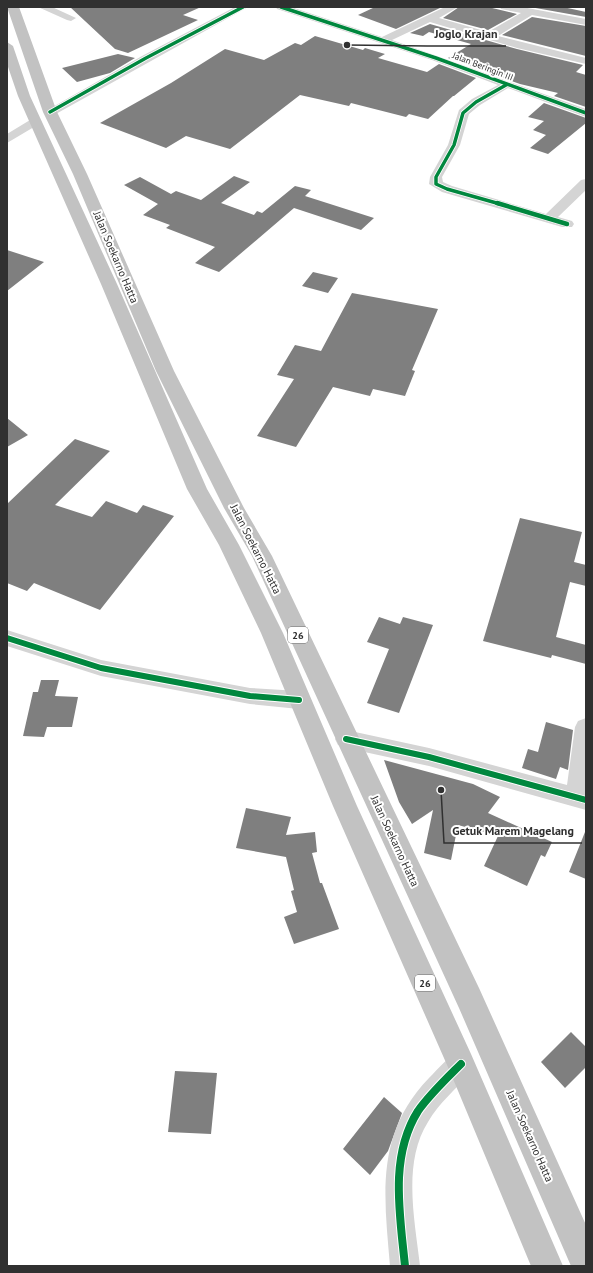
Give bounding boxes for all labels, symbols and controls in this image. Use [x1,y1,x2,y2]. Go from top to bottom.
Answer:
callout: Joglo Krajan [427,22,506,46]
text: Joglo Krajan [434,26,497,41]
street label: Jalan Beringin III [450,49,515,83]
street label: Jalan Soekarno Hatta [90,208,142,305]
street label: Jalan Soekarno Hatta [227,501,285,596]
road number: 26 [288,627,308,643]
street label: Jalan Soekarno Hatta [367,792,422,889]
callout: Getuk Marem Magelang [444,819,582,843]
text: Getuk Marem Magelang [452,823,574,838]
road number: 26 [415,975,435,991]
street label: Jalan Soekarno Hatta [503,1087,556,1184]

